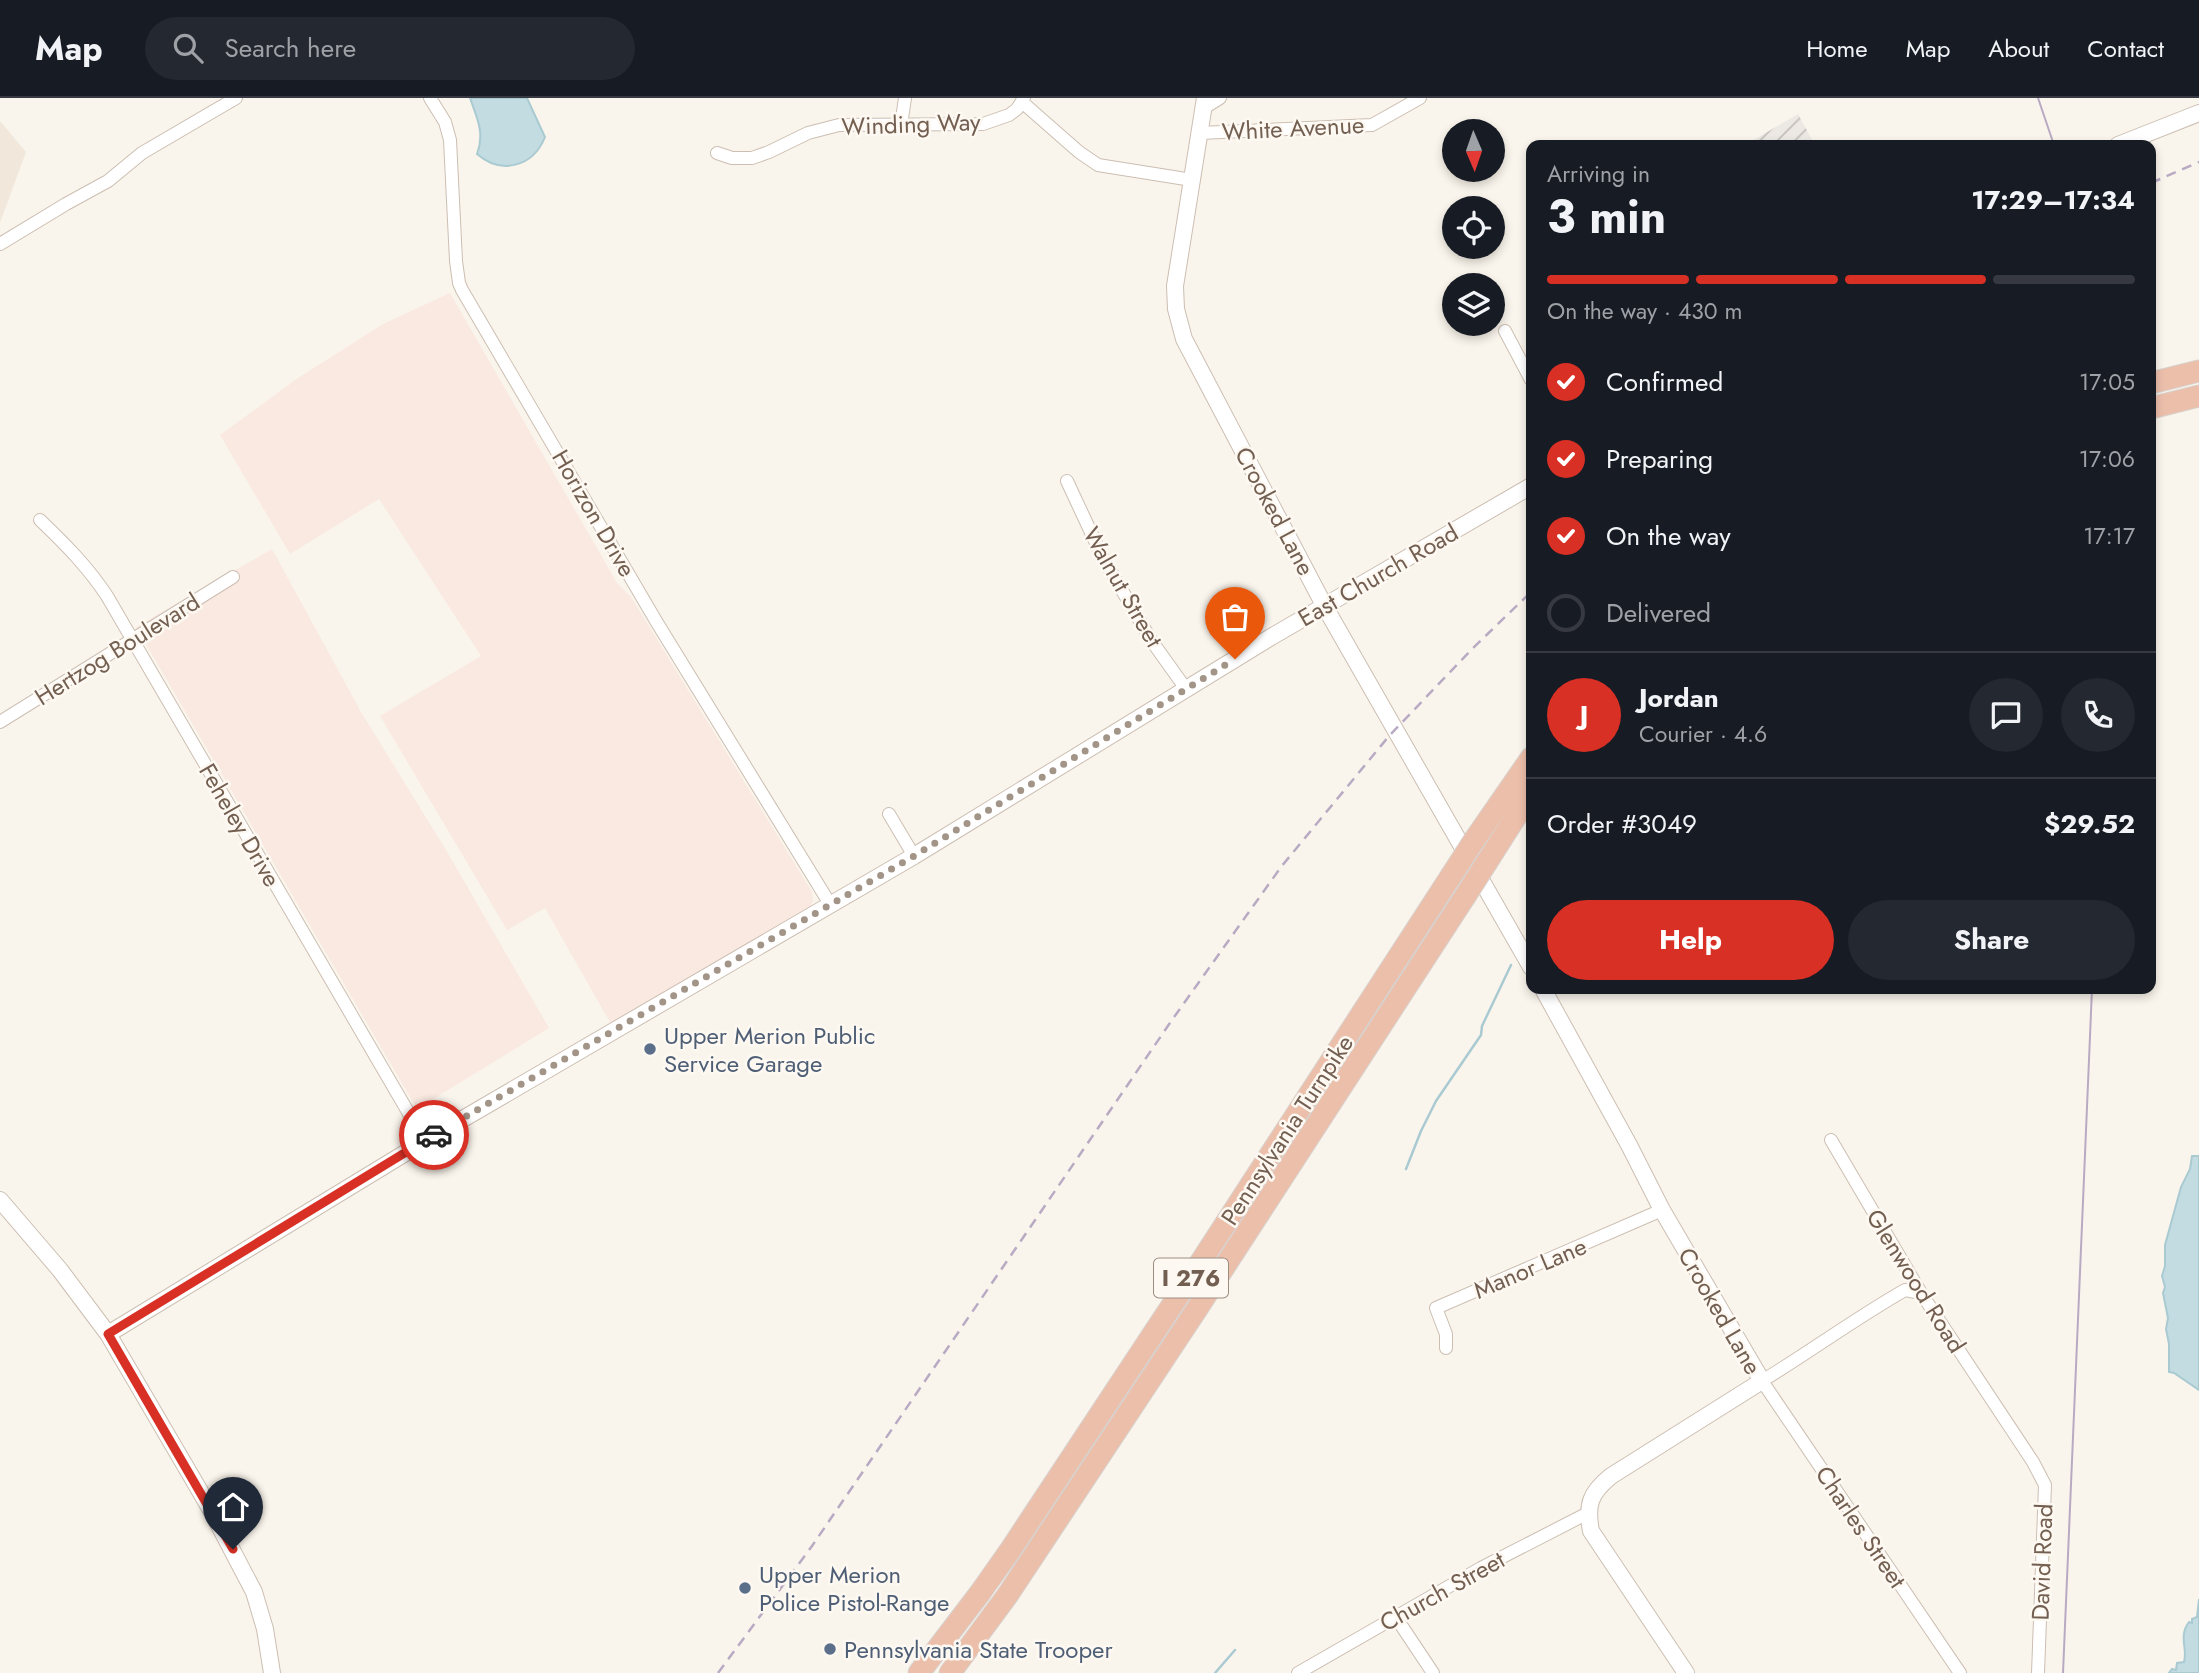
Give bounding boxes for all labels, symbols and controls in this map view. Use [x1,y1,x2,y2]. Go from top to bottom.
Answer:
search box [145,17,635,80]
text: Map [35,25,103,72]
icon: search [169,29,207,67]
text: Search here [225,29,356,67]
text: Home [1806,31,1868,66]
text: Map [1906,31,1950,66]
text: About [1988,31,2049,66]
text: Contact [2087,31,2164,66]
street label: Winding Way [841,104,982,144]
street label: White Avenue [1221,107,1365,149]
north arrow [1442,119,1505,182]
map controls [1442,119,1505,336]
text: Arriving in [1547,157,1650,191]
text: 17:29–17:34 [1971,181,2135,219]
text: 3 min [1547,184,1666,250]
button: locate [1442,196,1505,259]
button: layers [1442,273,1505,336]
text: On the way · 430 m [1547,294,1743,328]
icon: check [1547,363,1585,401]
text: Confirmed [1606,363,1723,401]
text: 17:05 [2079,365,2135,399]
street label: Crooked Lane [1226,440,1324,582]
icon: check [1547,440,1585,478]
text: Preparing [1606,440,1713,478]
text: 17:06 [2079,442,2135,476]
street label: Horizon Drive [543,443,645,583]
street label: East Church Road [1291,515,1465,635]
icon: check [1547,517,1585,555]
text: On the way [1606,517,1731,555]
text: 17:17 [2083,519,2135,553]
street label: Walnut Street [1074,520,1172,654]
street label: Hertzog Boulevard [28,584,206,714]
pin [1205,587,1265,659]
text: Delivered [1606,594,1711,632]
icon: bag [1216,598,1254,636]
button: chat [1969,678,2043,752]
button: phone [2061,678,2135,752]
text: Jordan [1639,679,1719,717]
text: J [1580,696,1588,734]
text: Courier · 4.6 [1639,717,1767,751]
street label: Feheley Drive [191,757,289,893]
text: Order #3049 [1547,805,1697,843]
text: $29.52 [2044,805,2135,843]
button: Help [1547,900,1834,980]
button: Share [1848,900,2135,980]
place label: Upper Merion Public Service Garage [664,1018,876,1081]
street label: Pennsylvania Turnpike [1212,1028,1362,1232]
marker: Upper Merion Public Service Garage [642,1041,658,1057]
courier [399,1100,469,1170]
icon: car [415,1116,453,1154]
street label: Glenwood Road [1858,1202,1974,1360]
street label: Manor Lane [1468,1229,1592,1307]
street label: Crooked Lane [1670,1241,1770,1381]
road number: I 276 [1154,1259,1228,1298]
street label: Charles Street [1807,1459,1915,1595]
pin [203,1477,263,1549]
icon: home [214,1488,252,1526]
street label: David Road [2022,1503,2062,1621]
street label: Church Street [1373,1542,1511,1640]
place label: Upper Merion Police Pistol-Range [759,1557,949,1620]
marker: Upper Merion Police Pistol-Range [737,1580,753,1596]
place label: Pennsylvania State Trooper [844,1632,1113,1667]
marker: Pennsylvania State Trooper [822,1641,838,1657]

